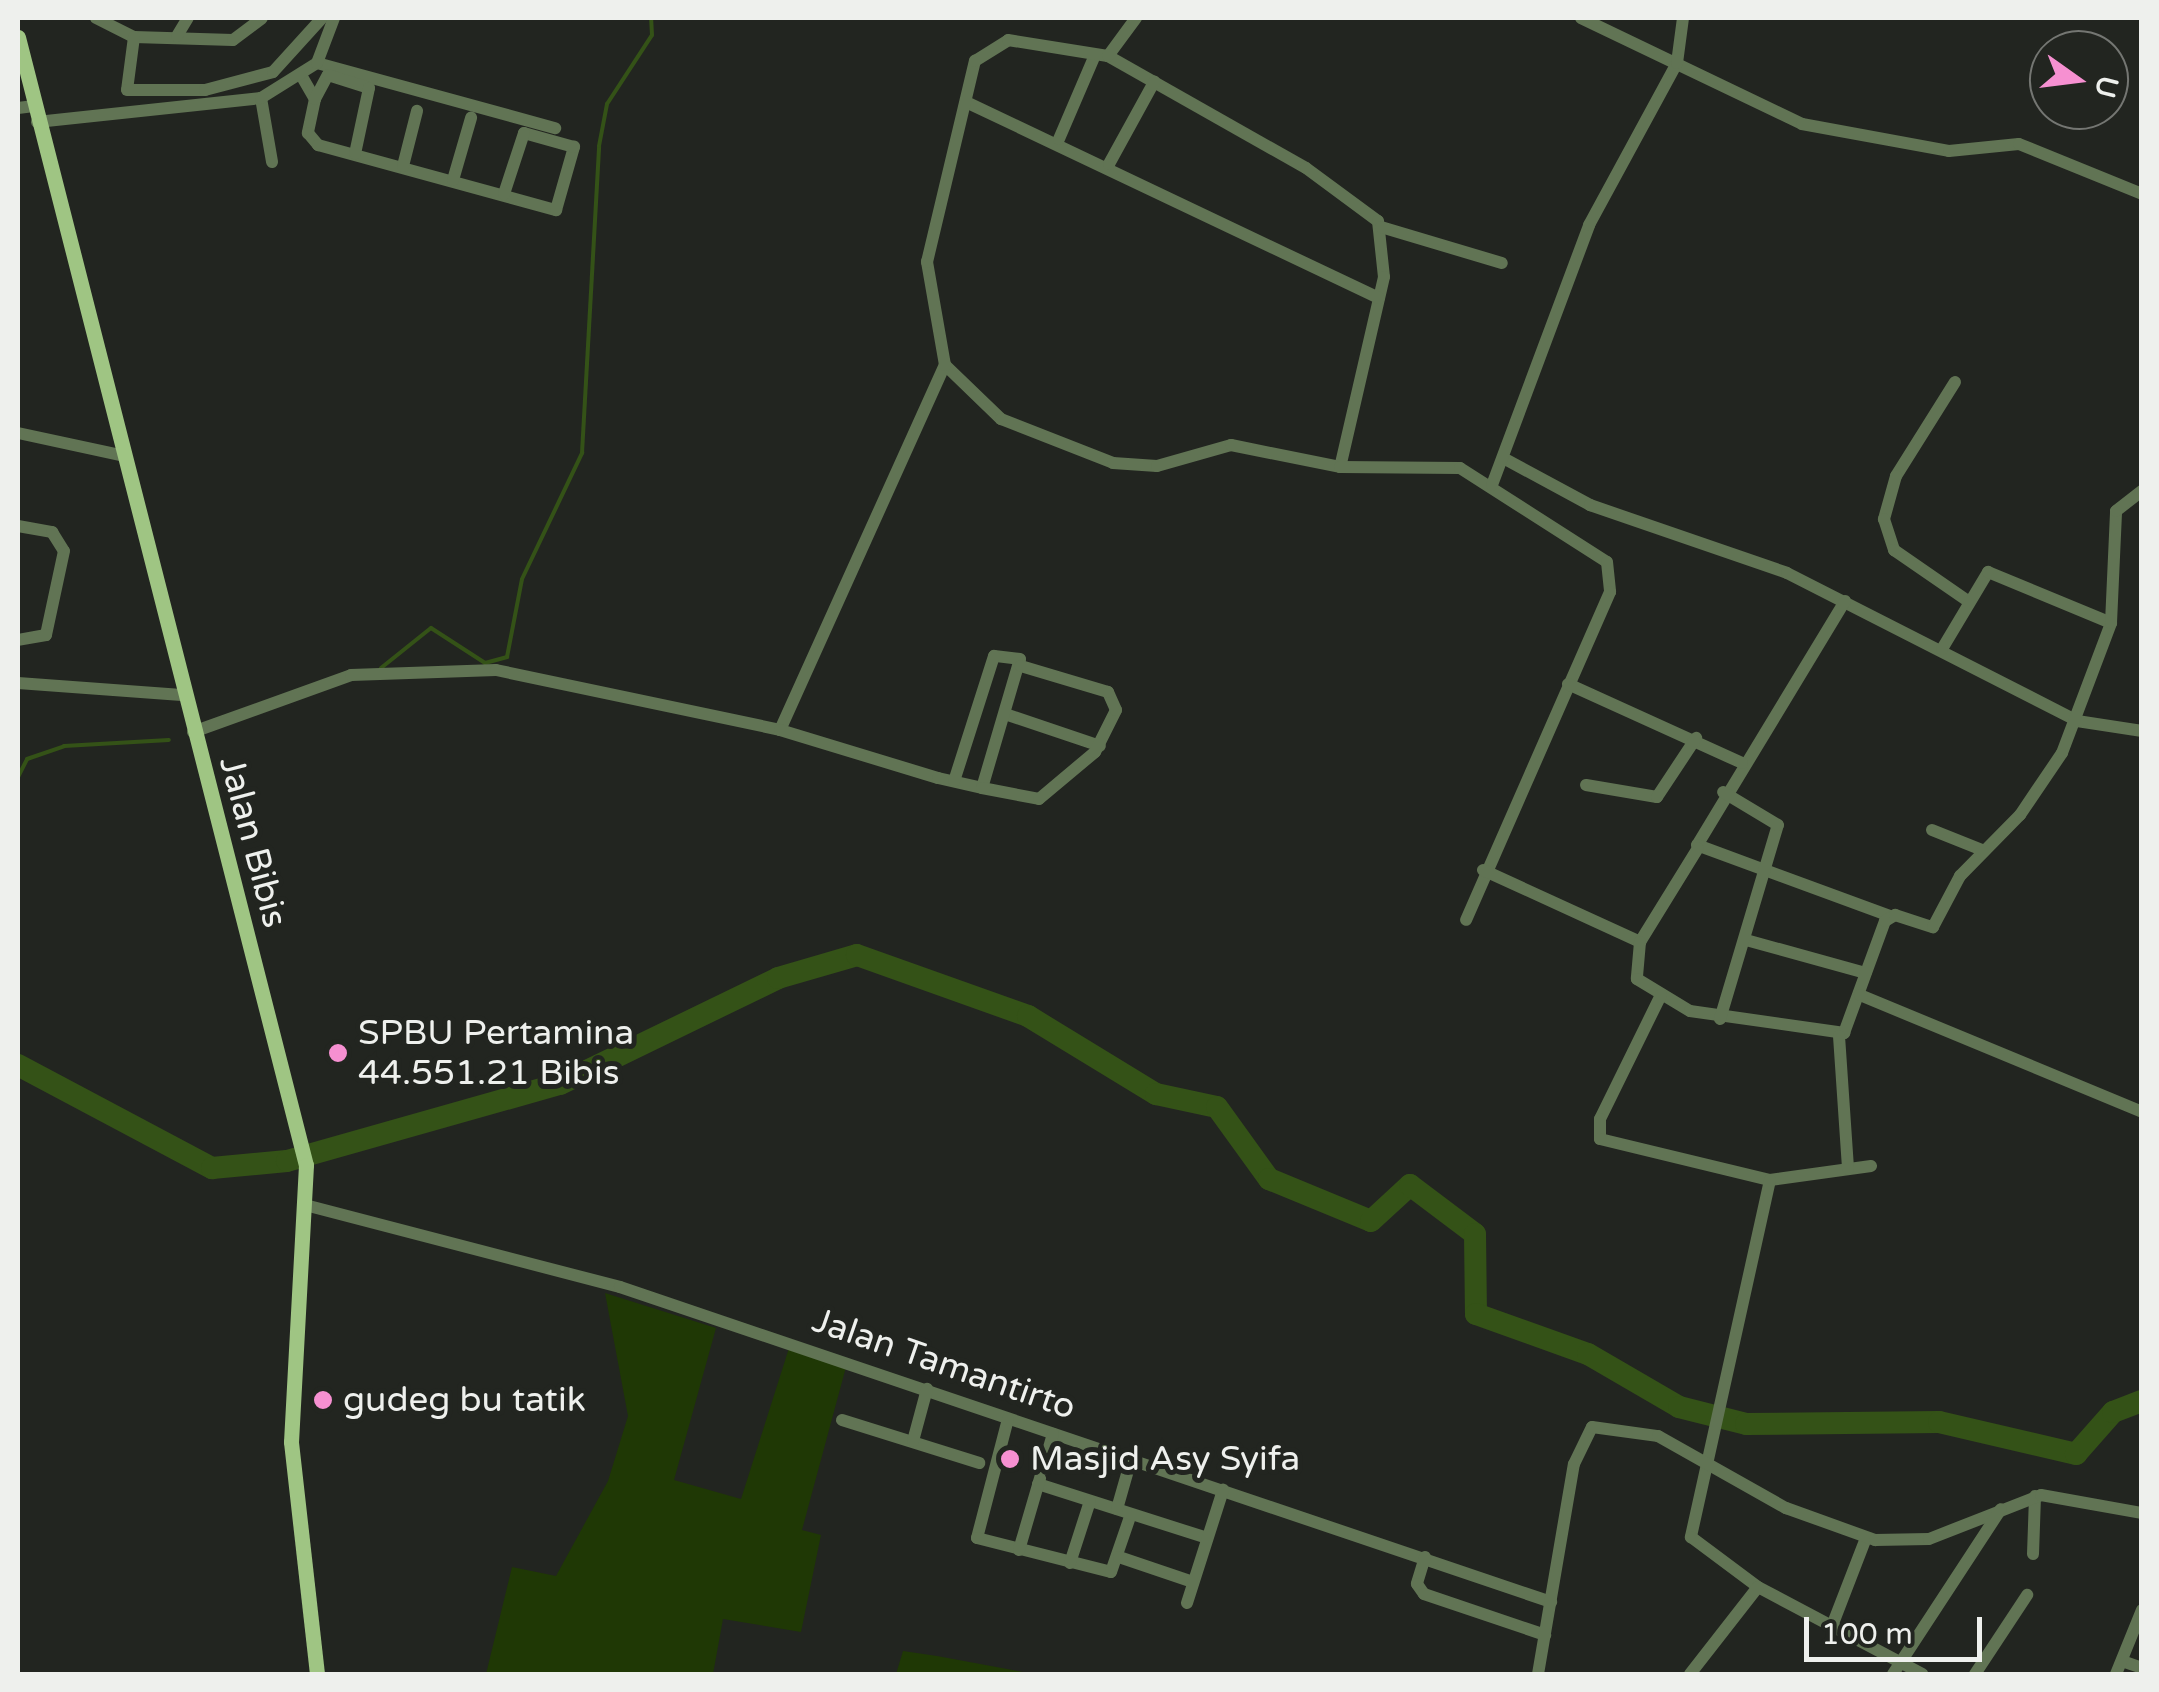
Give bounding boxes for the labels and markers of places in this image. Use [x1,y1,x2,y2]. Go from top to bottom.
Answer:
place label: SPBU Pertamina 44.551.21 Bibis [358,1012,634,1094]
marker: SPBU Pertamina 44.551.21 Bibis [327,1042,349,1064]
place label: gudeg bu tatik [343,1379,586,1421]
marker: gudeg bu tatik [312,1389,334,1411]
place label: Masjid Asy Syifa [1030,1438,1300,1480]
marker: Masjid Asy Syifa [999,1448,1021,1470]

